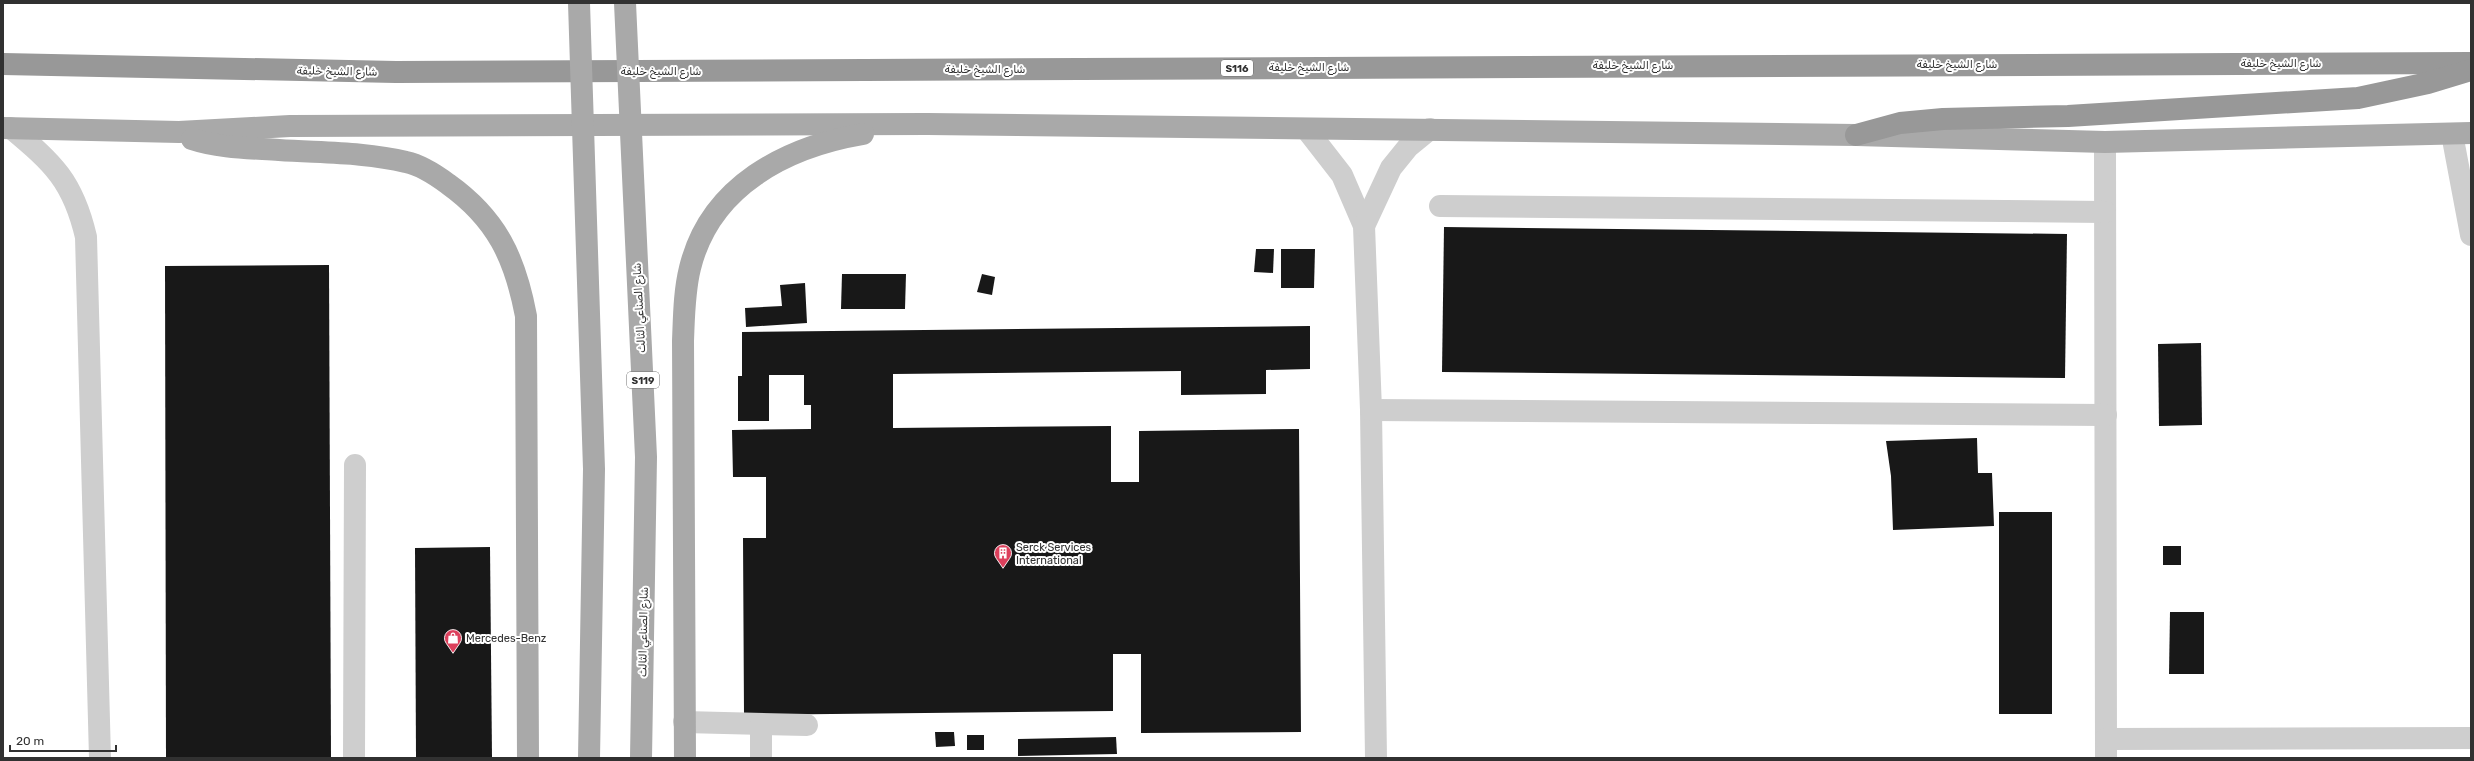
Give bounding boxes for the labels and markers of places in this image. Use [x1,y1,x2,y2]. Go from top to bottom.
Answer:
place label: Serck Services International [1016,541,1092,567]
building icon: Serck Services International [993,543,1013,568]
shop icon: Mercedes-Benz [443,628,463,653]
place label: Mercedes-Benz [466,632,547,645]

